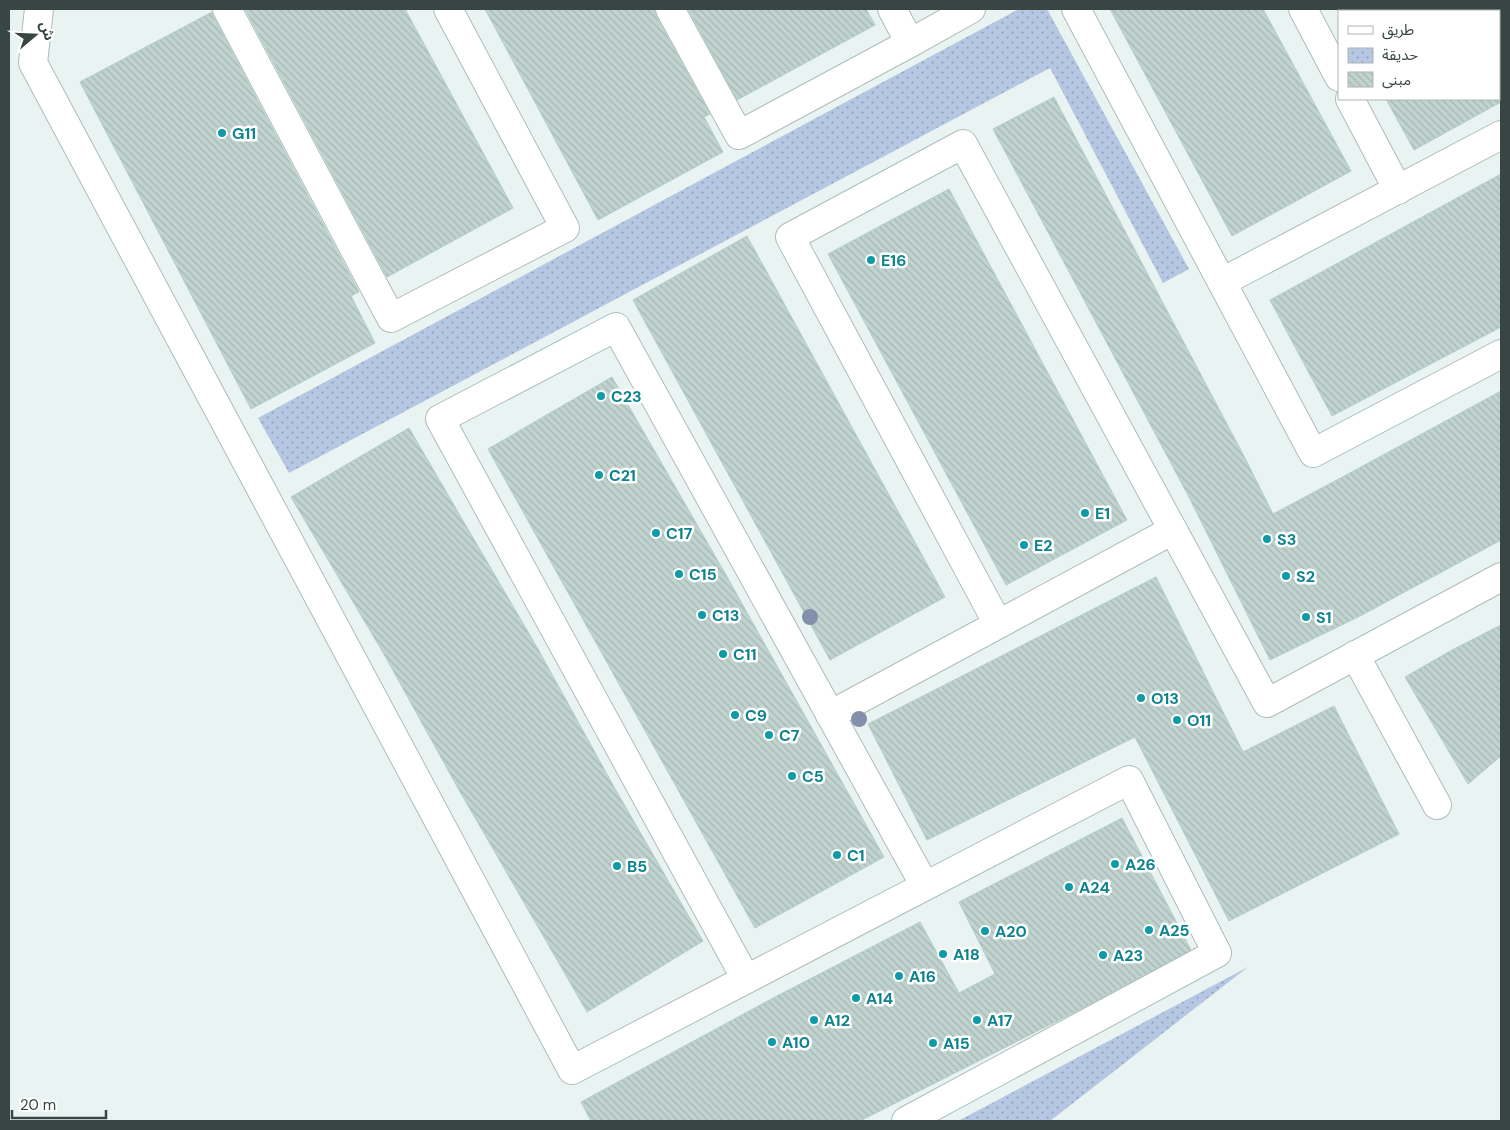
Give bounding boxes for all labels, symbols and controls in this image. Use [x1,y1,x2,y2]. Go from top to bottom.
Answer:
north arrow [10,10,60,60]
legend [1338,10,1500,100]
text: ش [36,19,59,43]
text: طريق [1382,20,1414,40]
text: حديقة [1382,45,1418,65]
text: مبنى [1382,70,1411,90]
place label: G11 [232,123,256,144]
marker: G11 [216,127,228,139]
place label: E16 [881,250,906,271]
marker: E16 [865,254,877,266]
place label: C23 [611,386,642,407]
marker: C23 [595,390,607,402]
place label: C21 [609,465,636,486]
marker: C21 [593,469,605,481]
place label: E1 [1095,503,1110,524]
marker: E1 [1079,507,1091,519]
place label: C17 [666,523,693,544]
marker: C17 [650,527,662,539]
place label: S3 [1277,529,1296,550]
marker: S3 [1261,533,1273,545]
place label: E2 [1034,535,1053,556]
marker: E2 [1018,539,1030,551]
place label: C15 [689,564,717,585]
place label: S2 [1296,566,1315,587]
marker: C15 [673,568,685,580]
marker: S2 [1280,570,1292,582]
place label: C13 [712,605,739,626]
place label: S1 [1316,607,1332,628]
marker: C13 [696,609,708,621]
marker: S1 [1300,611,1312,623]
place label: C11 [733,644,756,665]
marker: C11 [717,648,729,660]
place label: O13 [1151,688,1179,709]
marker: O13 [1135,692,1147,704]
place label: C9 [745,705,767,726]
marker: C9 [729,709,741,721]
place label: O11 [1187,710,1211,731]
marker: O11 [1171,714,1183,726]
place label: C7 [779,725,800,746]
marker: C7 [763,729,775,741]
place label: C5 [802,766,824,787]
marker: C5 [786,770,798,782]
place label: C1 [847,845,865,866]
marker: C1 [831,849,843,861]
place label: A26 [1125,854,1156,875]
place label: B5 [627,856,647,877]
marker: A26 [1109,858,1121,870]
marker: B5 [611,860,623,872]
place label: A24 [1079,877,1110,898]
marker: A24 [1063,881,1075,893]
place label: A25 [1159,920,1190,941]
place label: A20 [995,921,1027,942]
marker: A25 [1143,924,1155,936]
marker: A20 [979,925,991,937]
place label: A18 [953,944,980,965]
place label: A23 [1113,945,1143,966]
marker: A18 [937,948,949,960]
marker: A23 [1097,949,1109,961]
place label: A16 [909,966,936,987]
marker: A16 [893,970,905,982]
place label: A14 [866,988,893,1009]
marker: A14 [850,992,862,1004]
place label: A12 [824,1010,850,1031]
place label: A17 [987,1010,1013,1031]
marker: A12 [808,1014,820,1026]
marker: A17 [971,1014,983,1026]
place label: A10 [782,1032,810,1053]
place label: A15 [943,1033,970,1054]
marker: A10 [766,1036,778,1048]
marker: A15 [927,1037,939,1049]
scale bar [12,1088,106,1120]
text: 20 m [20,1095,56,1115]

